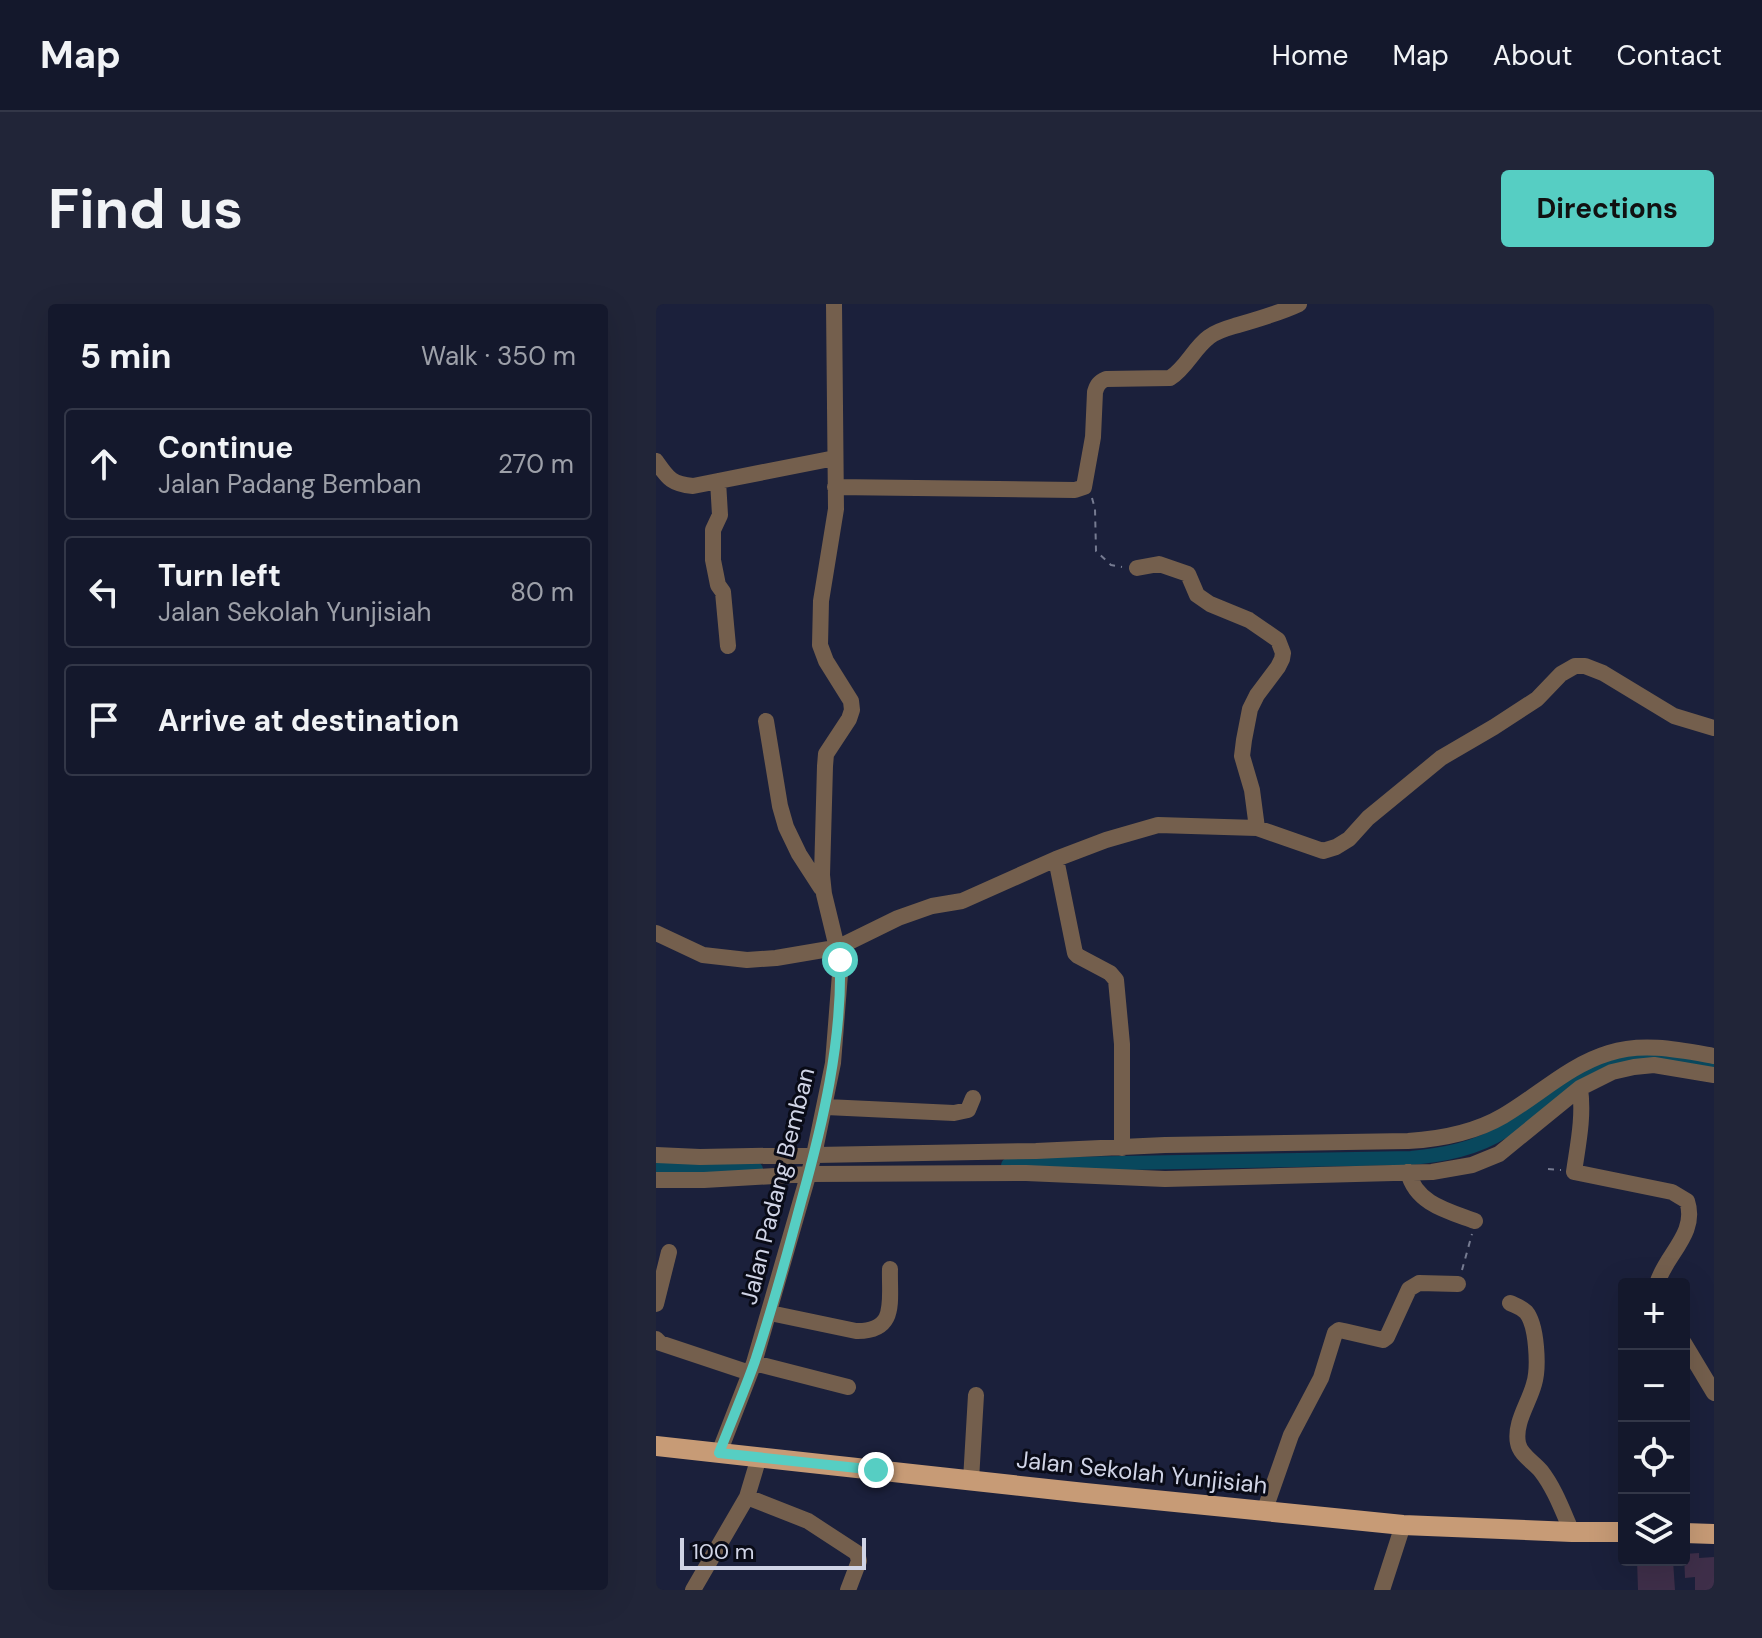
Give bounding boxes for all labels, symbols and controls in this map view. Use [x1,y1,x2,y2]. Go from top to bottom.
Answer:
text: Map [40,30,121,80]
text: Home [1272,37,1348,74]
text: Map [1392,37,1449,74]
text: About [1493,37,1572,74]
text: Contact [1616,37,1722,74]
button: Directions [1501,170,1714,247]
text: Find us [48,172,243,245]
text: 5 min [80,334,171,379]
text: Walk · 350 m [421,339,576,373]
text: Continue [158,428,293,467]
icon: ahead [82,442,126,486]
text: 270 m [498,447,574,481]
text: Jalan Padang Bemban [158,467,421,501]
text: Turn left [158,556,281,595]
icon: left [82,570,126,614]
text: 80 m [510,575,574,609]
text: Jalan Sekolah Yunjisiah [158,595,431,629]
icon: arrive [82,698,126,742]
text: Arrive at destination [158,701,459,740]
route start [822,942,858,978]
street label: Jalan Padang Bemban [733,1064,821,1308]
map controls [1618,1278,1690,1566]
button: + [1618,1278,1690,1350]
button: − [1618,1350,1690,1422]
button: locate [1618,1422,1690,1494]
street label: Jalan Sekolah Yunjisiah [1015,1443,1269,1501]
route end [858,1452,894,1488]
button: layers [1618,1494,1690,1566]
scale bar [680,1534,866,1570]
text: 100 m [692,1537,754,1566]

